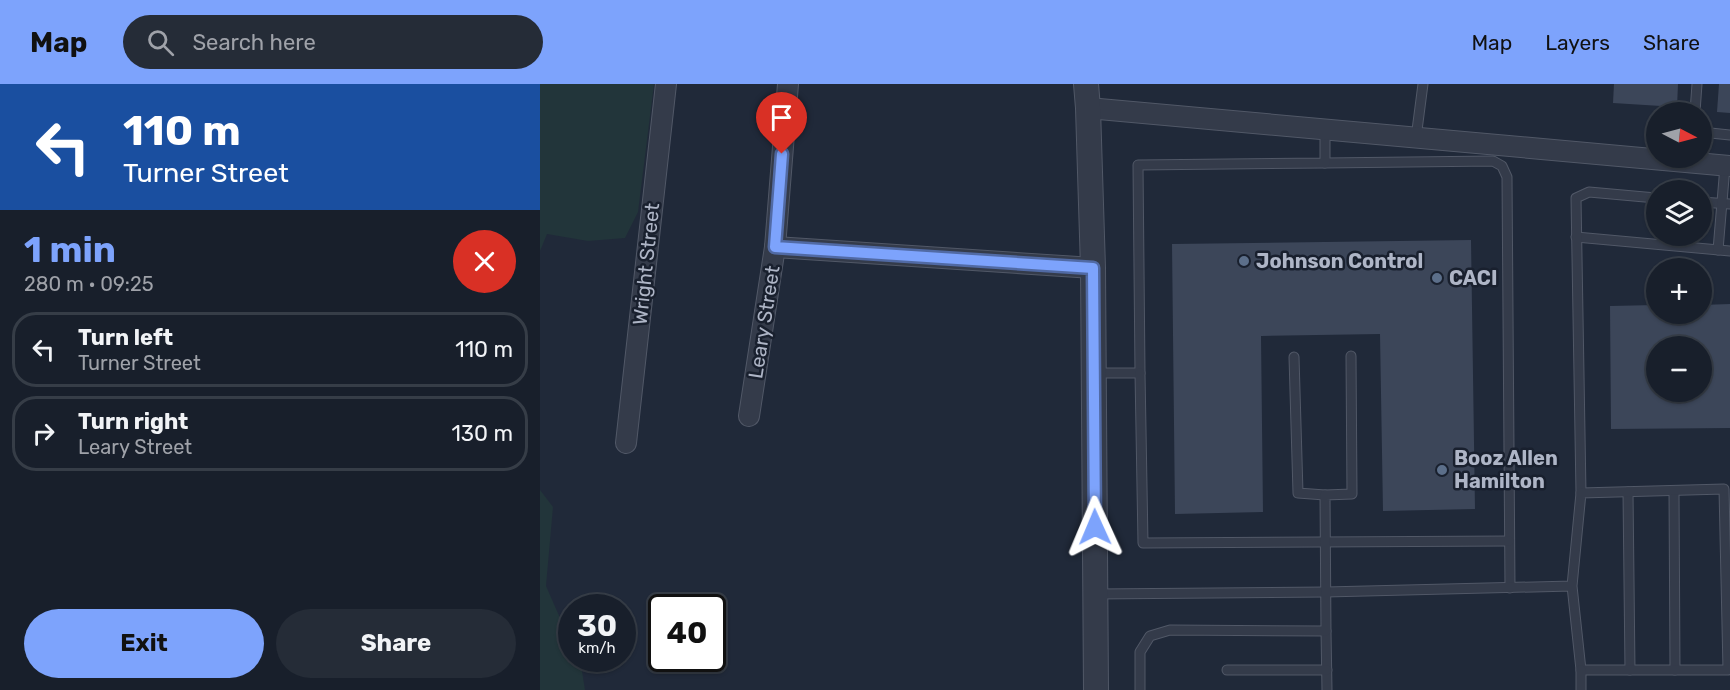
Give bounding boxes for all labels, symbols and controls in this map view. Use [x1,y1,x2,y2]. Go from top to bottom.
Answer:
search box [123,15,543,69]
text: Map [30,26,87,59]
icon: search [144,26,177,59]
text: Search here [192,29,316,56]
text: Map [1471,30,1512,55]
text: Layers [1545,30,1610,55]
text: Share [1643,30,1700,55]
pin [756,92,807,154]
icon: arrive [765,101,798,134]
north arrow [1646,102,1712,168]
map controls [1646,102,1712,402]
text: 110 m [123,106,241,156]
icon: left [24,108,102,186]
text: Turner Street [123,157,289,189]
button: layers [1646,180,1712,246]
street label: Wright Street [628,202,664,326]
text: 1 min [24,228,116,271]
button: close [453,230,516,293]
place label: Johnson Control [1256,249,1423,273]
marker: Johnson Control [1237,254,1251,268]
button: + [1646,258,1712,324]
street label: Leary Street [743,264,785,380]
place label: CACI [1449,266,1497,290]
marker: CACI [1430,271,1444,285]
text: 280 m · 09:25 [24,272,154,296]
text: Turn left [78,324,173,351]
icon: left [27,333,60,366]
text: 110 m [455,336,513,363]
button: − [1646,336,1712,402]
text: Turner Street [78,351,201,375]
text: Turn right [78,408,188,435]
icon: right [27,417,60,450]
text: 130 m [451,420,513,447]
text: Leary Street [78,435,192,459]
place label: Booz Allen Hamilton [1454,446,1558,493]
marker: Booz Allen Hamilton [1435,463,1449,477]
position arrow [1063,495,1127,559]
speed limit sign: 40 [648,594,726,672]
text: 30 [577,608,617,644]
button: Exit [24,609,264,678]
button: Share [276,609,516,678]
text: km/h [578,639,616,657]

